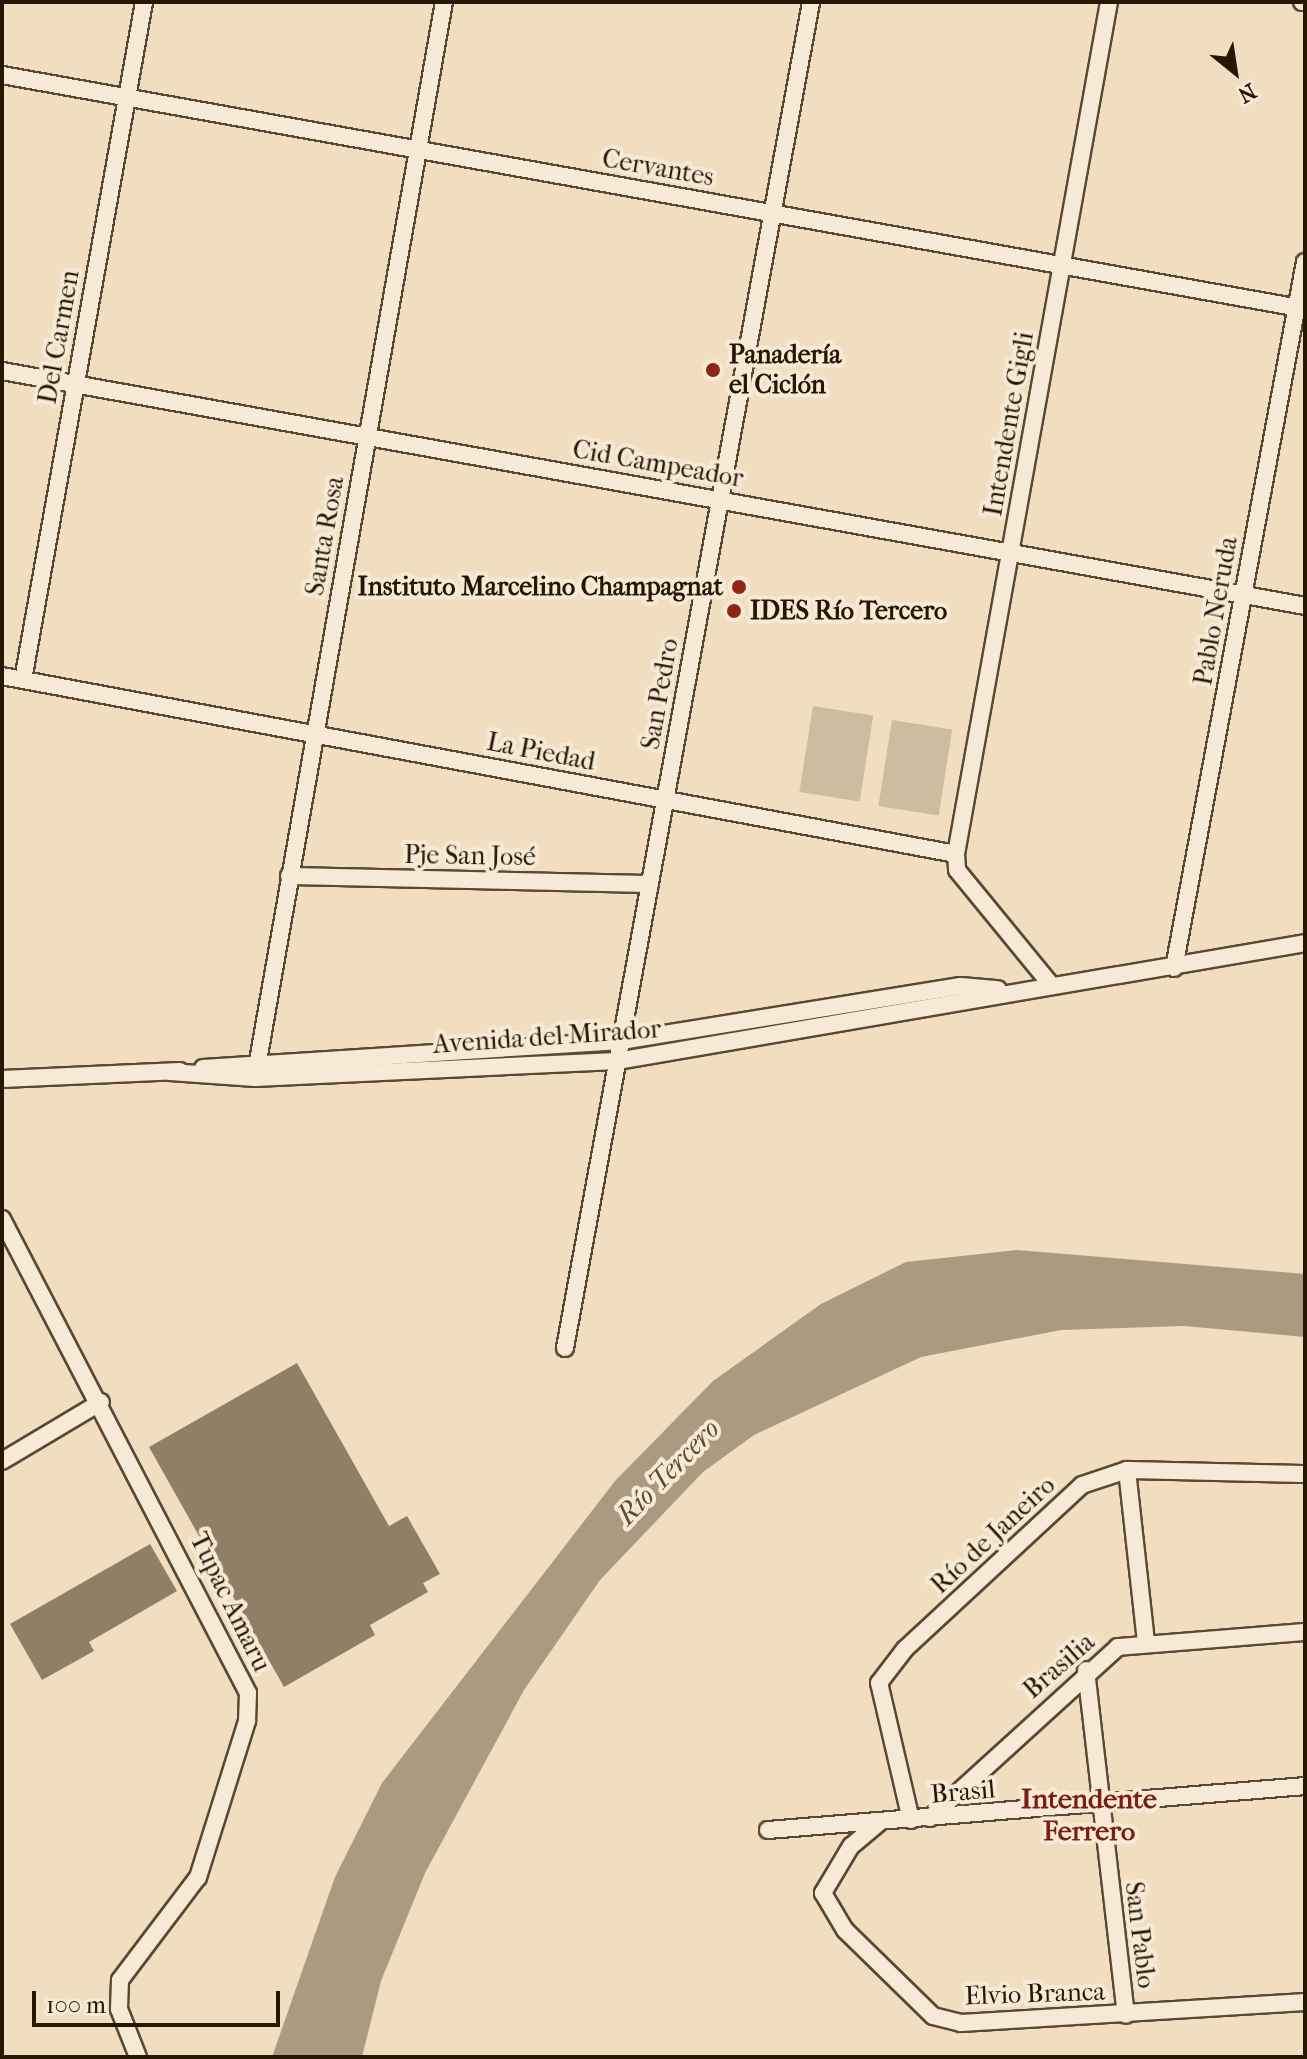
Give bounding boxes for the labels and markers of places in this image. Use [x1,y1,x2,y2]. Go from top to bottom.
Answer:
place label: Panadería el Ciclón [729,339,841,400]
marker: Panadería el Ciclón [704,361,722,379]
place label: Instituto Marcelino Champagnat [358,571,723,603]
marker: Instituto Marcelino Champagnat [730,578,748,596]
place label: IDES Río Tercero [750,595,947,627]
marker: IDES Río Tercero [725,602,743,620]

